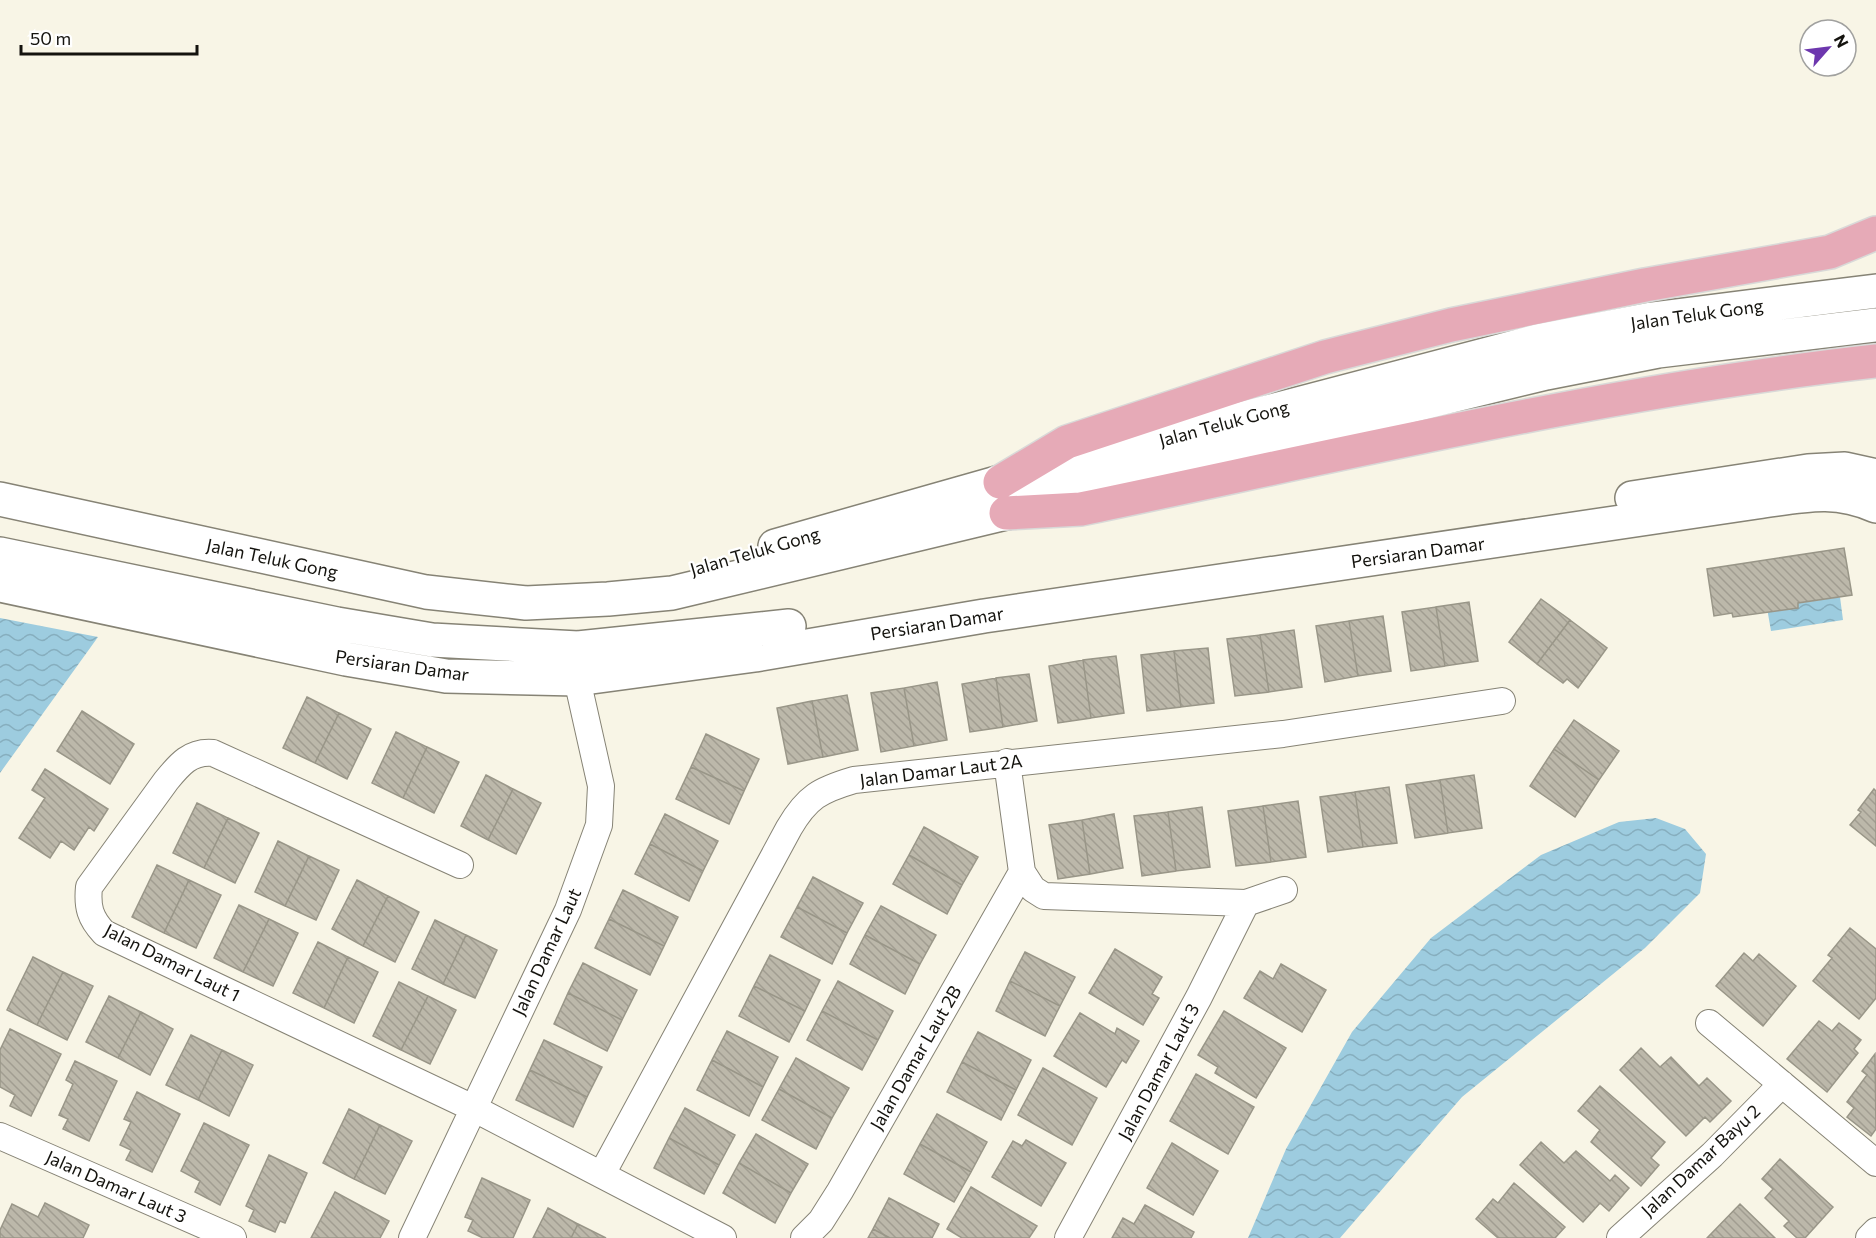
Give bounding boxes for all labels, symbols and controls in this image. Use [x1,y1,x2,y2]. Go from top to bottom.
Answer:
scale bar [21,18,196,56]
north arrow [1798,18,1858,78]
text: 50 m [30,27,71,49]
text: N [1830,31,1853,50]
street label: Jalan Teluk Gong [1629,294,1765,334]
street label: Jalan Teluk Gong [1156,395,1291,451]
street label: Jalan Teluk Gong [687,522,822,580]
street label: Persiaran Damar [1350,532,1486,572]
street label: Jalan Teluk Gong [204,533,340,583]
street label: Persiaran Damar [869,602,1005,644]
street label: Persiaran Damar [334,645,470,685]
street label: Jalan Damar Laut 2A [858,749,1024,791]
street label: Jalan Damar Laut [507,884,585,1019]
street label: Jalan Damar Laut 1 [101,918,244,1006]
street label: Jalan Damar Laut 2B [865,981,965,1134]
street label: Jalan Damar Laut 3 [1113,999,1203,1144]
street label: Jalan Damar Bayu 2 [1636,1100,1764,1221]
street label: Jalan Damar Laut 3 [43,1145,190,1227]

